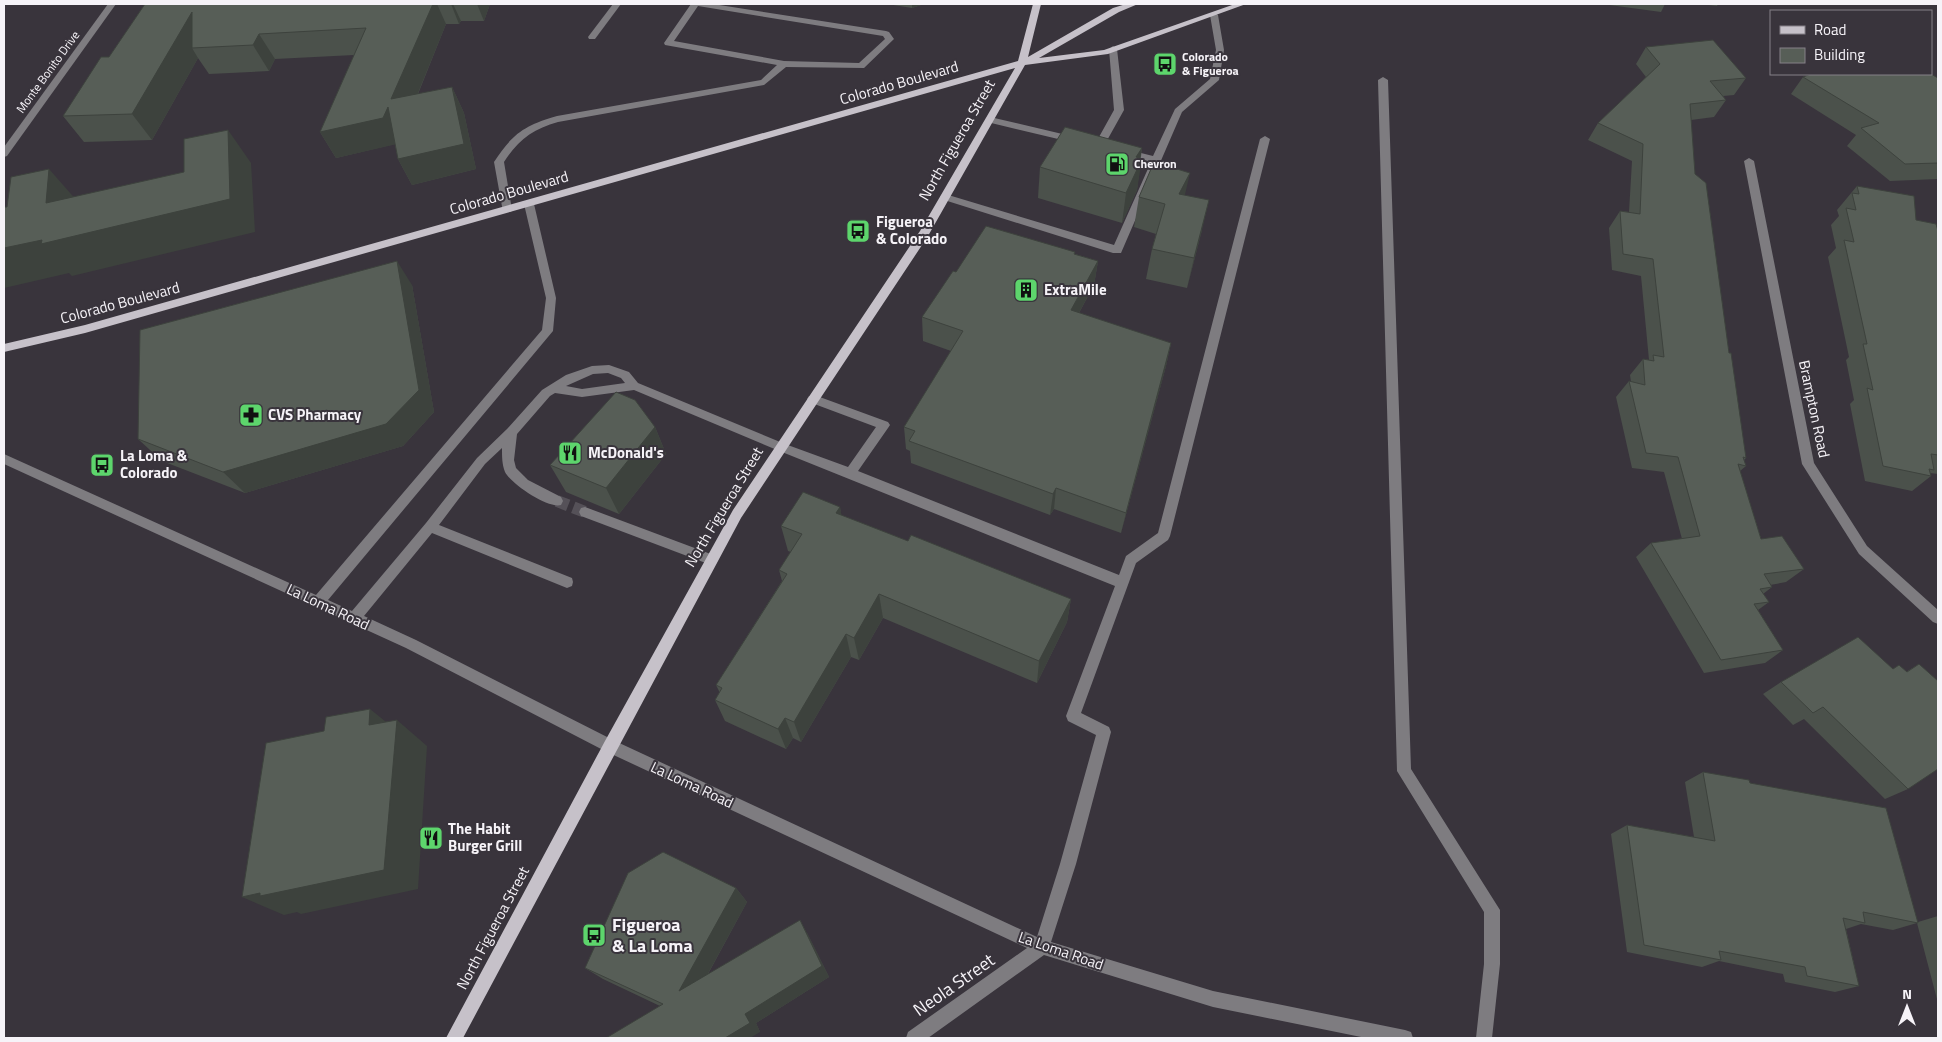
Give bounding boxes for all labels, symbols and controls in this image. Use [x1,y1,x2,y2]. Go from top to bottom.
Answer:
legend [1770,10,1932,75]
text: Road [1814,18,1846,41]
street label: Monte Bonito Drive [11,27,84,117]
text: Building [1814,43,1865,66]
place label: Colorado & Figueroa [1182,47,1239,80]
bus stop icon: Colorado & Figueroa [1152,51,1178,77]
street label: Colorado Boulevard [837,55,961,110]
street label: North Figueroa Street [912,74,1001,205]
fuel station icon: Chevron [1104,151,1130,177]
place label: Chevron [1134,154,1177,173]
street label: Colorado Boulevard [447,165,571,220]
place label: Figueroa & Colorado [876,210,947,250]
bus stop icon: Figueroa & Colorado [845,218,871,244]
street label: Colorado Boulevard [58,276,182,330]
building icon: ExtraMile [1013,277,1039,303]
place label: ExtraMile [1044,278,1107,301]
street label: Brampton Road [1793,358,1836,460]
pharmacy icon: CVS Pharmacy [238,402,264,428]
place label: CVS Pharmacy [268,403,362,426]
restaurant icon: McDonald's [557,440,583,466]
place label: McDonald's [588,441,664,464]
street label: North Figueroa Street [679,442,769,571]
place label: La Loma & Colorado [120,444,188,484]
bus stop icon: La Loma & Colorado [89,452,115,478]
street label: La Loma Road [283,577,373,636]
street label: La Loma Road [647,755,737,814]
place label: The Habit Burger Grill [448,817,522,857]
restaurant icon: The Habit Burger Grill [418,825,444,851]
street label: North Figueroa Street [450,861,535,994]
place label: Figueroa & La Loma [612,911,693,959]
bus stop icon: Figueroa & La Loma [581,922,607,948]
street label: La Loma Road [1015,925,1107,976]
street label: Neola Street [907,946,1001,1023]
north arrow [1882,982,1932,1032]
text: N [1902,983,1912,1004]

